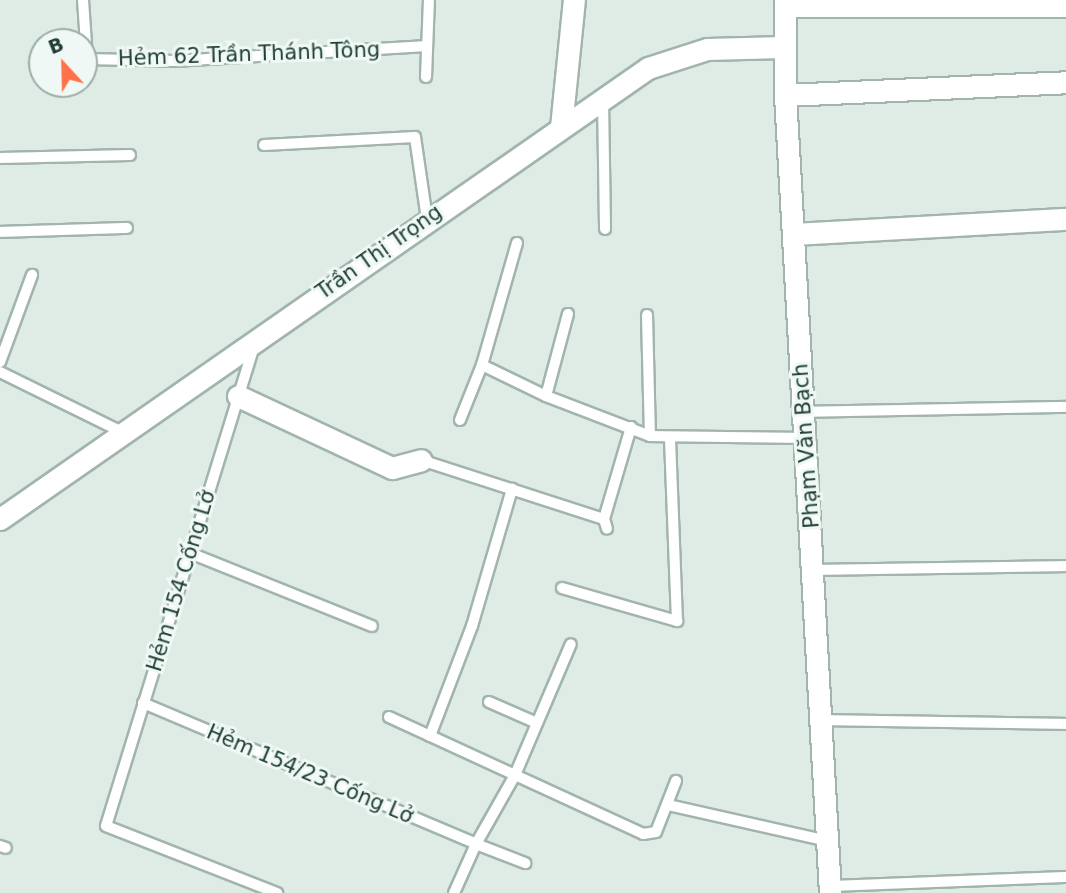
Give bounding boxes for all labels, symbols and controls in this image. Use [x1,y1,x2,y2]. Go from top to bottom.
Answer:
north arrow [28,28,98,98]
text: B [45,32,67,58]
street label: Hẻm 62 Trần Thánh Tông [117,37,381,71]
street label: Trần Thị Trọng [311,199,447,305]
street label: Phạm Văn Bạch [788,363,824,529]
street label: Hẻm 154 Cống Lở [141,487,221,675]
street label: Hẻm 154/23 Cống Lở [203,719,417,829]

